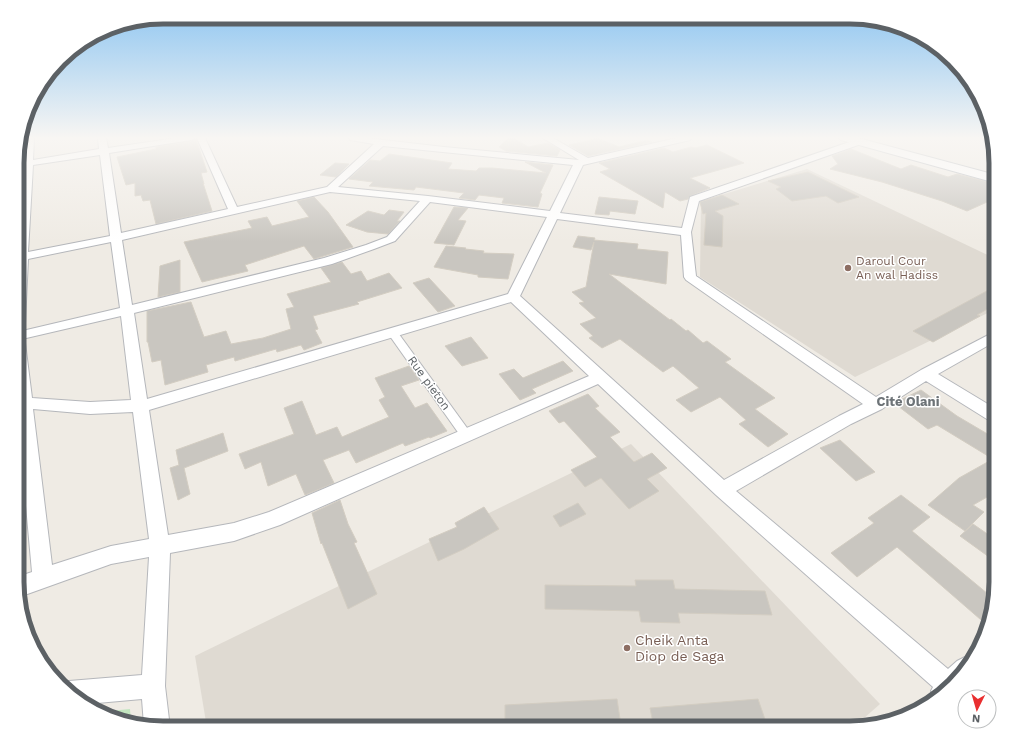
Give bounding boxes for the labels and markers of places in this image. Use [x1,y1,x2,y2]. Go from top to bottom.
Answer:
place label: Daroul Cour An wal Hadiss [856,254,938,282]
marker: Daroul Cour An wal Hadiss [843,263,853,273]
place label: Cheik Anta Diop de Saga [635,632,725,664]
marker: Cheik Anta Diop de Saga [622,643,632,653]

